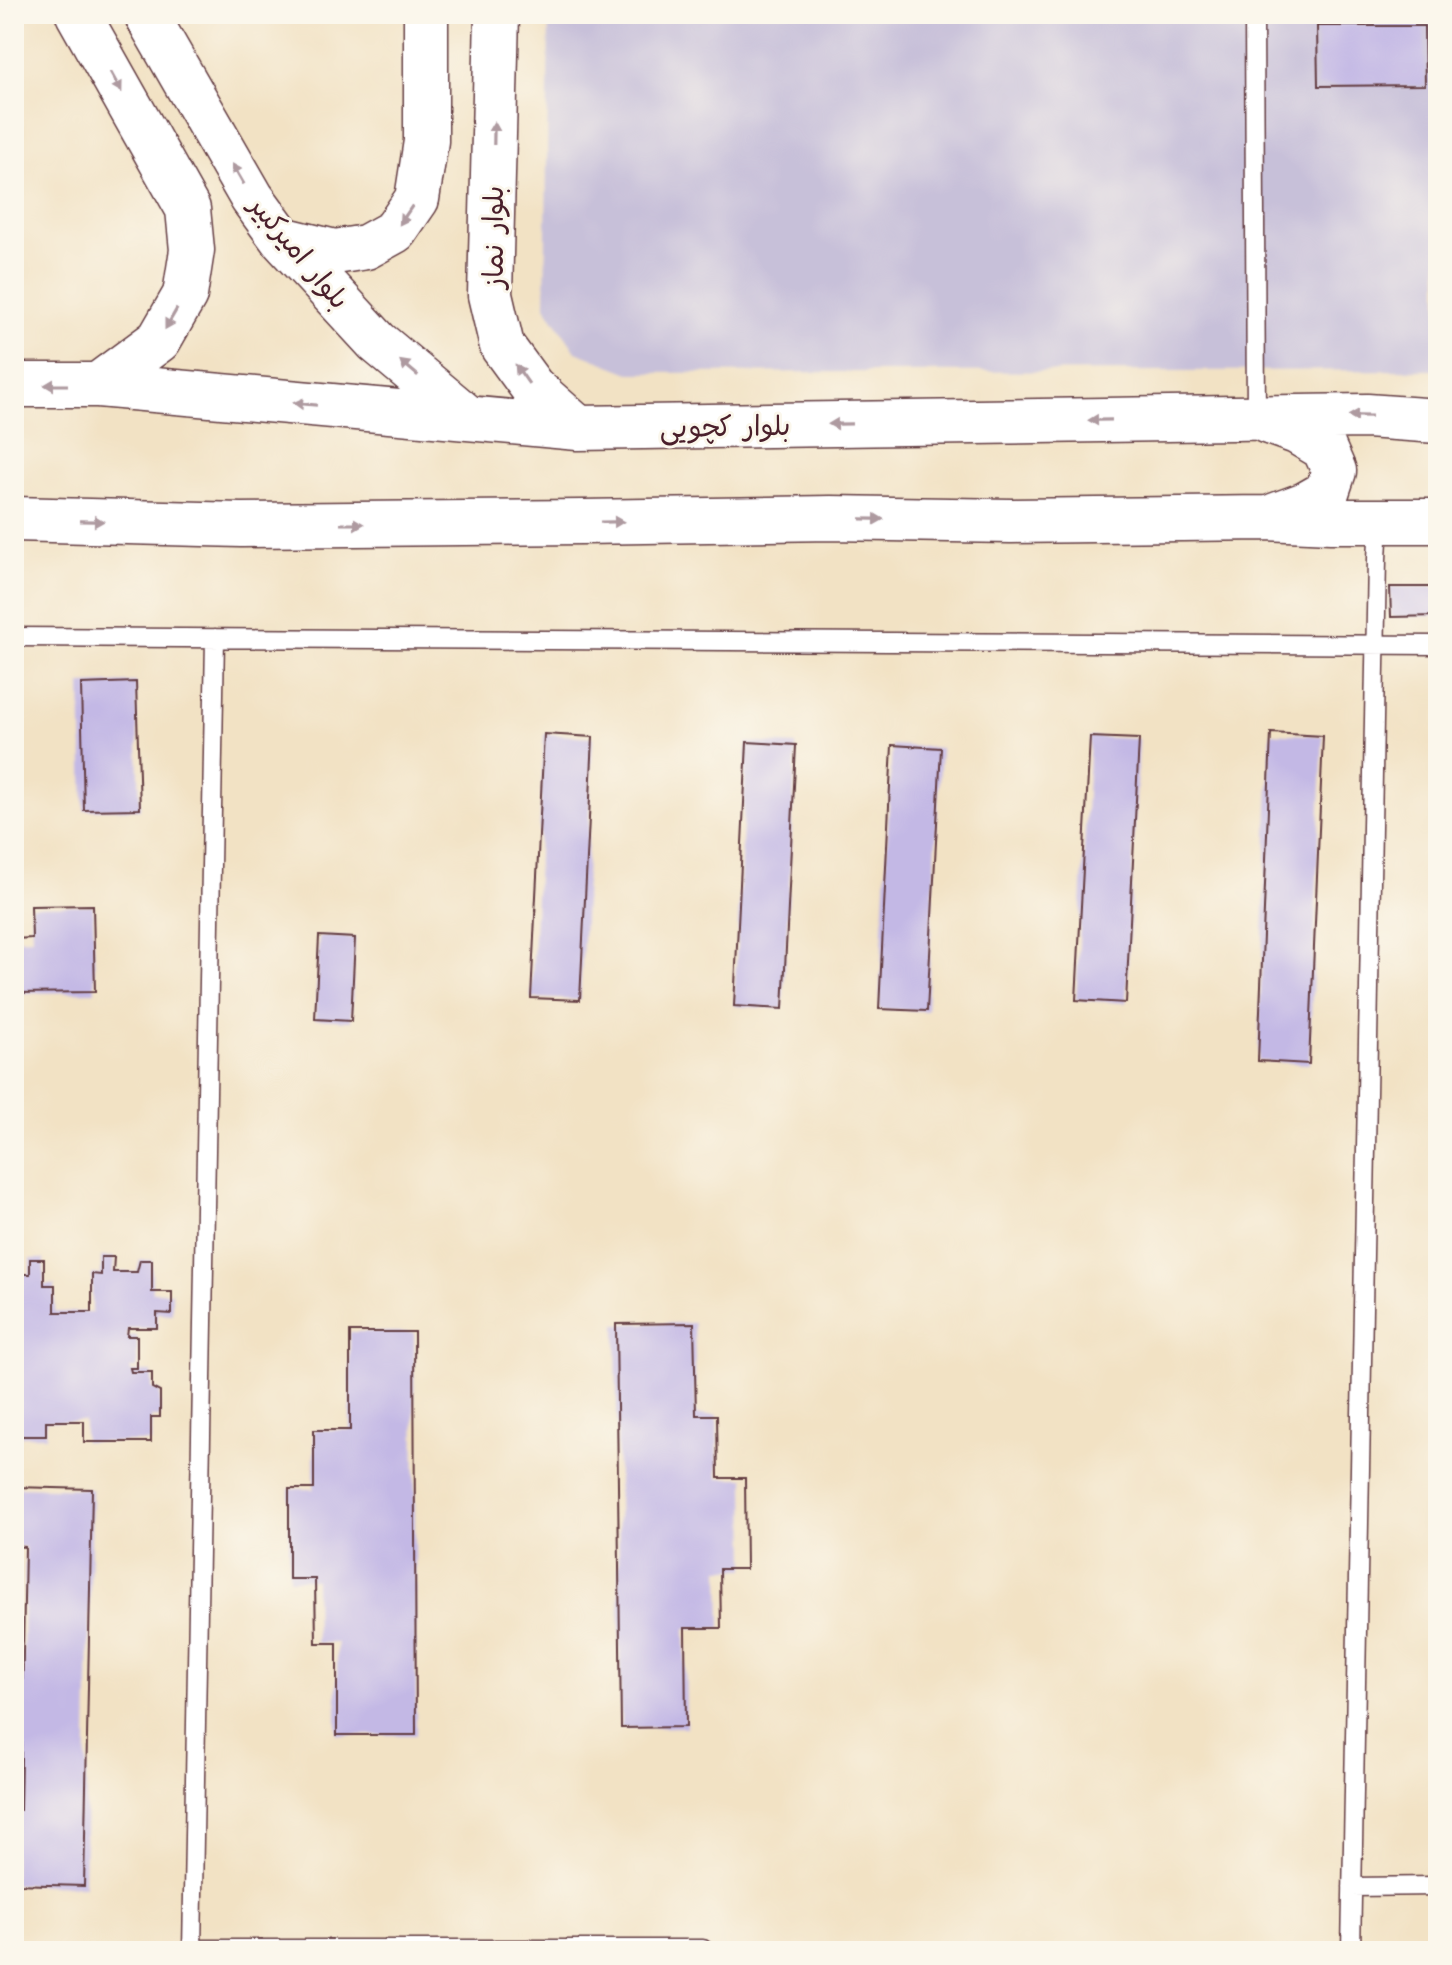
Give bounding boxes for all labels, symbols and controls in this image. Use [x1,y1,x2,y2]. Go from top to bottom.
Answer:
one-way arrow [109,71,123,93]
one-way arrow [488,120,500,145]
one-way arrow [231,162,245,185]
street label: بلوار امیرکبیر [236,185,359,321]
street label: بلوار نماز [473,186,518,290]
one-way arrow [399,205,414,226]
one-way arrow [164,307,178,330]
one-way arrow [399,360,419,377]
one-way arrow [514,363,530,385]
one-way arrow [43,379,68,391]
one-way arrow [292,397,317,410]
street label: بلوار کچویی [659,405,791,452]
one-way arrow [1347,410,1372,422]
one-way arrow [1087,413,1112,426]
one-way arrow [827,418,852,430]
one-way arrow [860,513,885,525]
one-way arrow [80,515,105,527]
one-way arrow [600,516,625,528]
one-way arrow [340,518,365,530]

